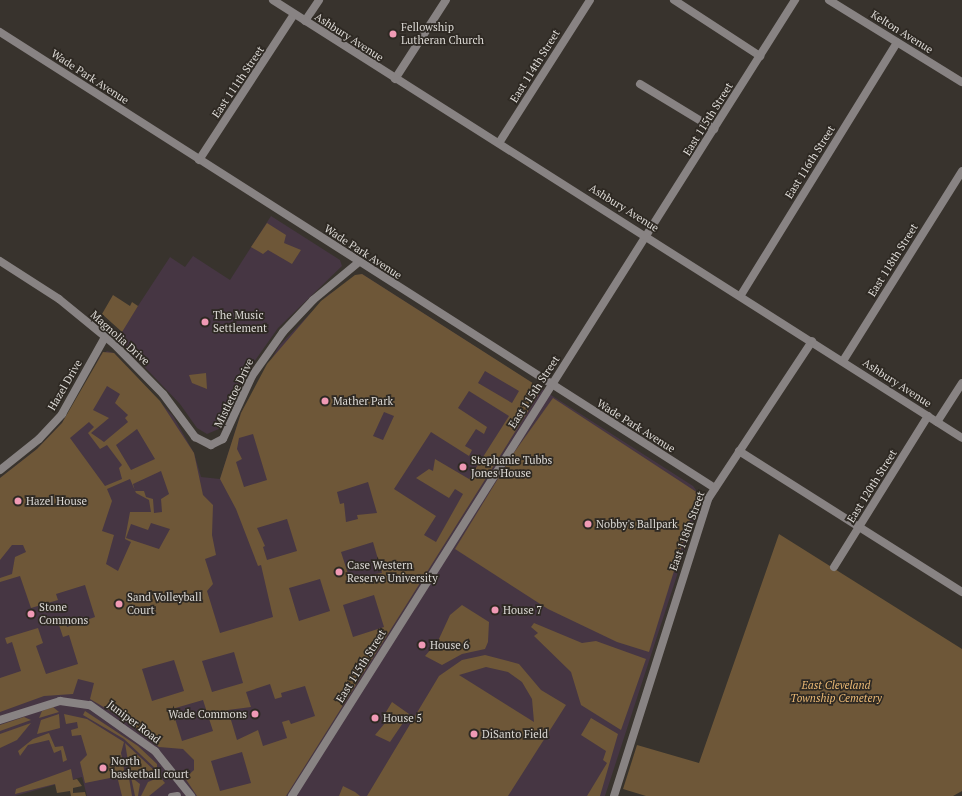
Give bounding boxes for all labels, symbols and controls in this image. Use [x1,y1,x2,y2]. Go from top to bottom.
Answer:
street label: Kelton Avenue [868,8,936,56]
street label: Ashbury Avenue [312,10,386,64]
place label: Fellowship Lutheran Church [401,21,484,47]
street label: East 114th Street [507,27,563,105]
marker: Fellowship Lutheran Church [388,29,398,39]
street label: East 111th Street [209,44,267,120]
street label: Wade Park Avenue [49,47,131,107]
street label: East 115th Street [680,80,736,158]
street label: East 116th Street [782,123,838,201]
street label: Ashbury Avenue [587,181,661,235]
street label: East 118th Street [865,221,921,299]
street label: Wade Park Avenue [322,222,404,282]
street label: Magnolia Drive [88,308,152,368]
place label: The Music Settlement [213,309,267,335]
marker: The Music Settlement [200,317,210,327]
street label: East 115th Street [506,353,562,431]
street label: Mistletoe Drive [212,356,256,430]
street label: Ashbury Avenue [860,356,934,410]
street label: Hazel Drive [45,357,85,413]
place label: Mather Park [333,394,393,408]
marker: Mather Park [320,396,330,406]
street label: Wade Park Avenue [594,397,678,455]
street label: East 120th Street [844,447,900,525]
place label: Stephanie Tubbs Jones House [471,454,552,480]
marker: Stephanie Tubbs Jones House [458,462,468,472]
street label: East 118th Street [666,489,708,573]
place label: Hazel House [26,494,87,508]
marker: Hazel House [13,496,23,506]
place label: Nobby's Ballpark [596,517,678,531]
marker: Nobby's Ballpark [583,519,593,529]
place label: Case Western Reserve University [347,559,438,585]
marker: Case Western Reserve University [334,567,344,577]
place label: Sand Volleyball Court [127,591,202,617]
marker: Sand Volleyball Court [114,599,124,609]
place label: Stone Commons [39,601,88,627]
place label: House 7 [503,603,542,617]
marker: House 7 [490,605,500,615]
marker: Stone Commons [26,609,36,619]
street label: East 115th Street [333,627,389,705]
place label: House 6 [430,638,469,652]
marker: House 6 [417,640,427,650]
park label: East Cleveland Township Cemetery [790,679,882,705]
street label: Juniper Road [105,698,163,746]
place label: Wade Commons [168,707,247,721]
marker: Wade Commons [250,709,260,719]
place label: House 5 [383,711,422,725]
marker: House 5 [370,713,380,723]
place label: DiSanto Field [482,727,548,741]
marker: DiSanto Field [469,729,479,739]
place label: North basketball court [111,755,189,781]
marker: North basketball court [98,763,108,773]

